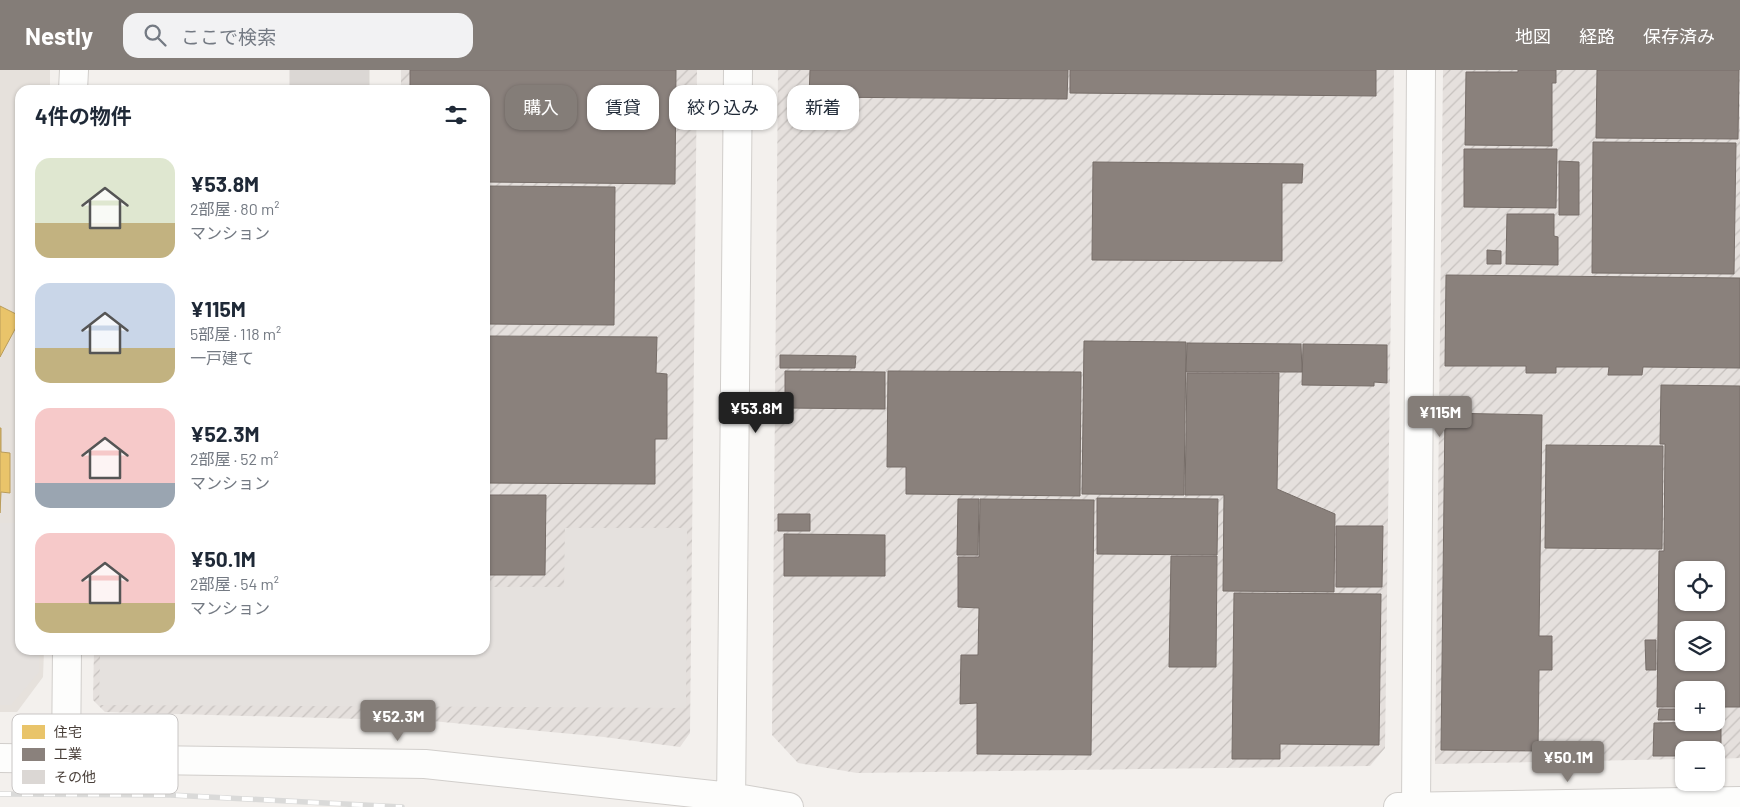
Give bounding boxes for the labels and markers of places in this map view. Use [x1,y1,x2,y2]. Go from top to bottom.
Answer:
pin: ¥53.8M [715,392,797,434]
pin: ¥115M [1405,396,1475,438]
pin: ¥52.3M [357,700,439,742]
pin: ¥50.1M [1527,740,1609,783]

